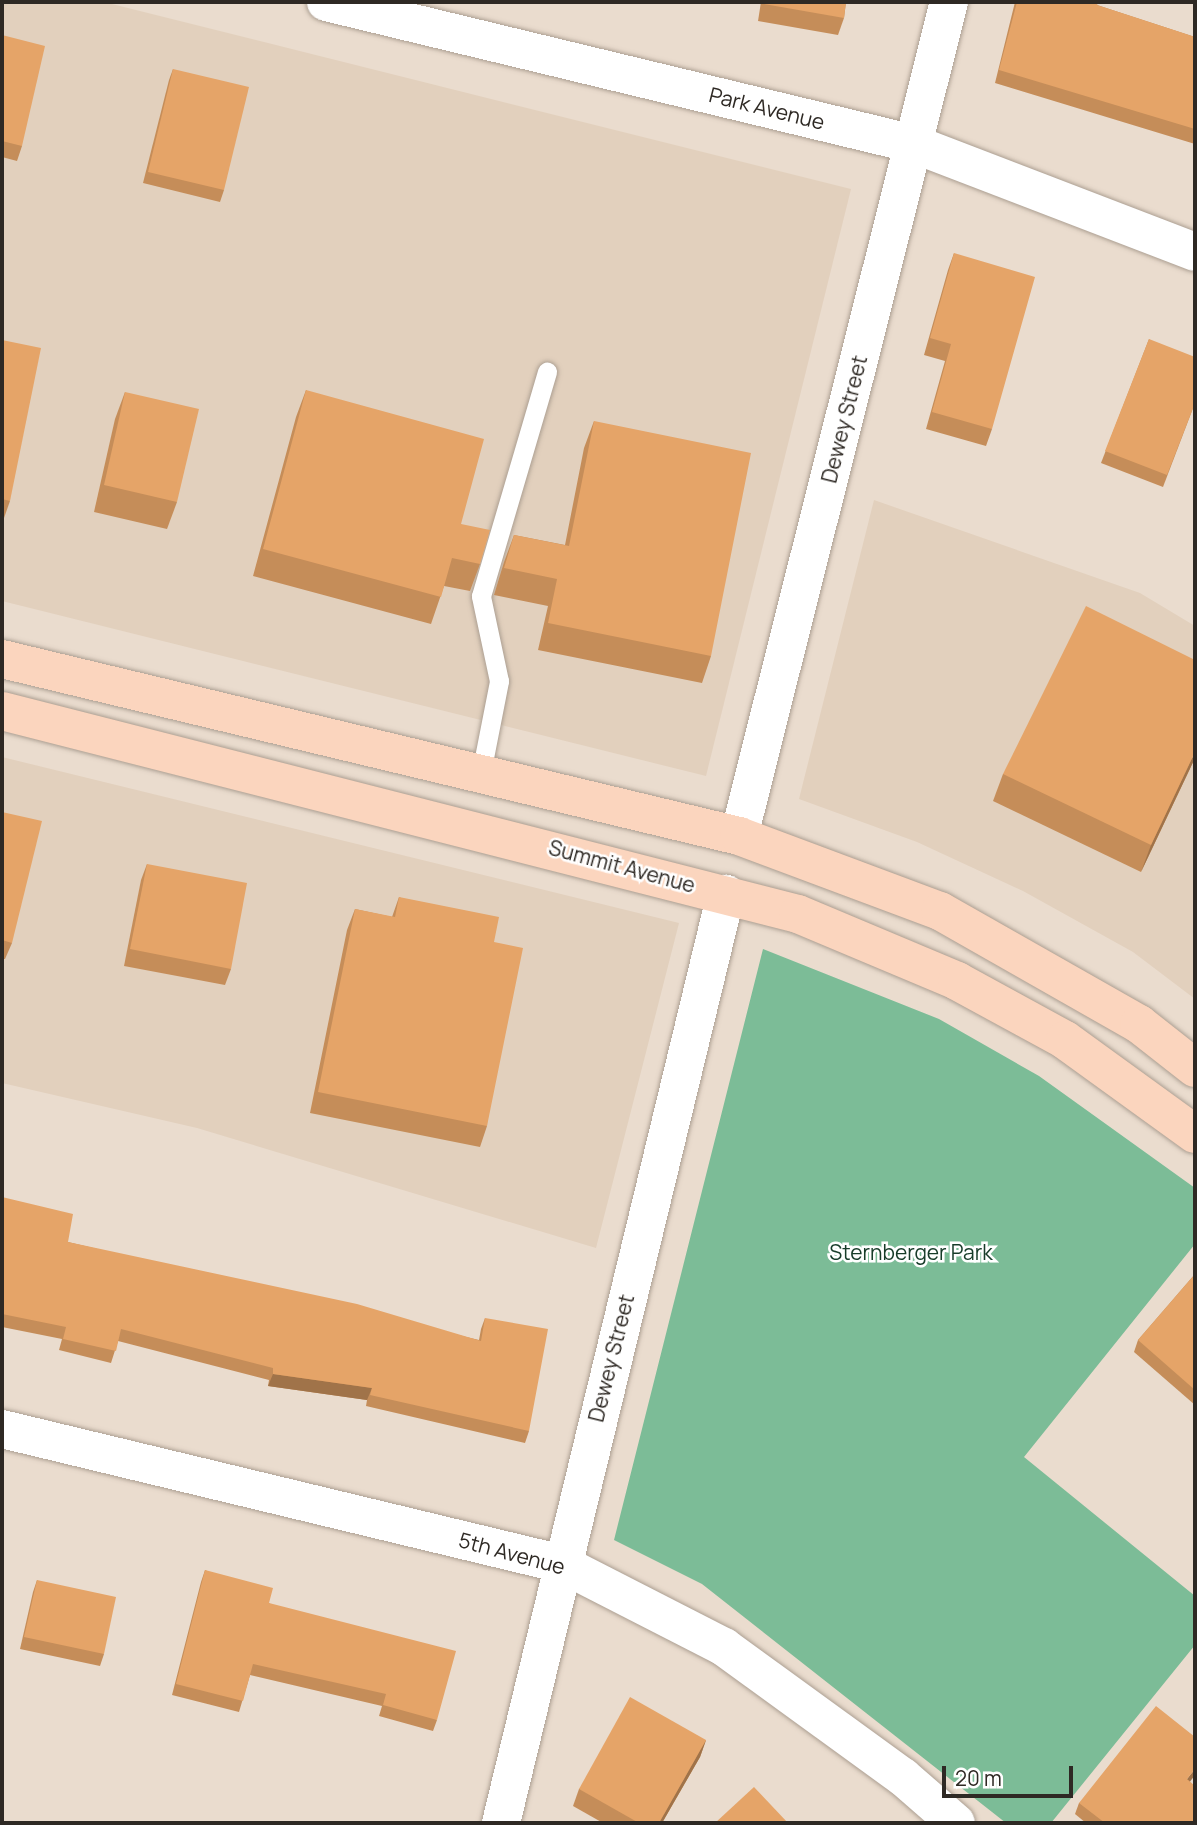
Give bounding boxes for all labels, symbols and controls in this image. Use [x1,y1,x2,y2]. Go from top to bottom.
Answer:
street label: Park Avenue [707,82,827,134]
street label: Dewey Street [816,353,872,485]
street label: Summit Avenue [546,834,698,898]
park label: Sternberger Park [829,1239,993,1265]
street label: Dewey Street [583,1292,639,1424]
street label: 5th Avenue [456,1527,568,1579]
scale bar [945,1752,1076,1796]
text: 20 m [955,1764,1002,1792]

